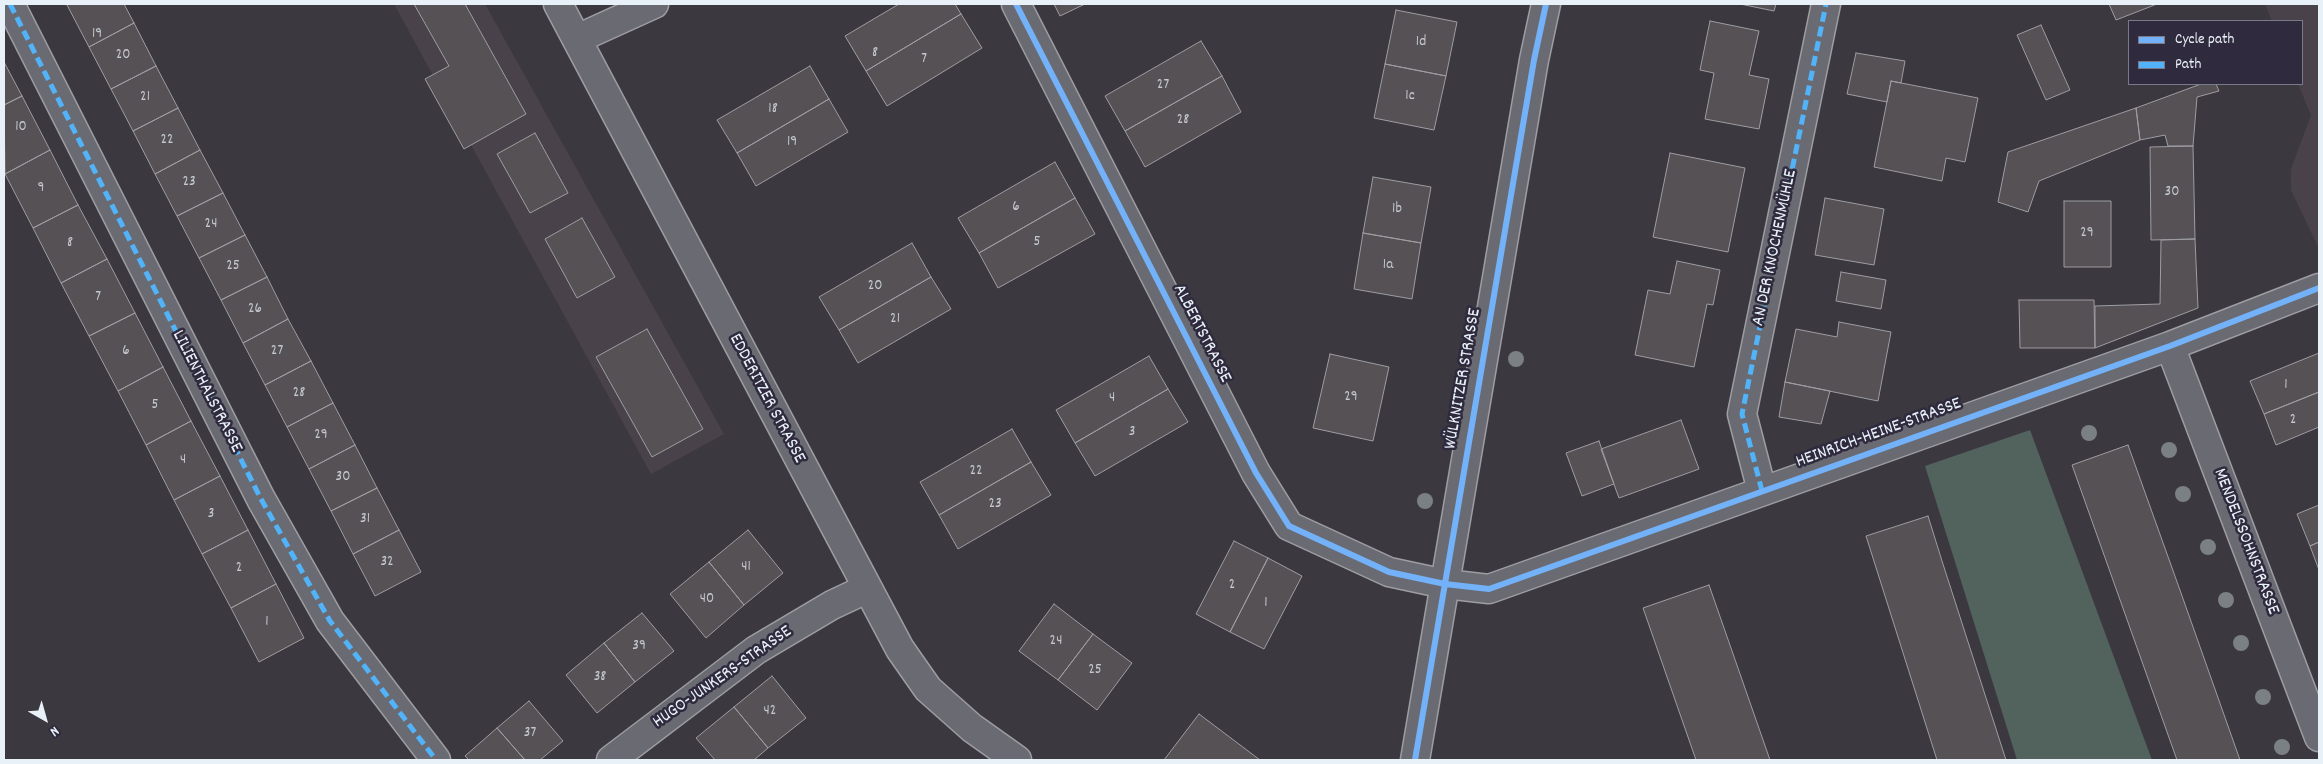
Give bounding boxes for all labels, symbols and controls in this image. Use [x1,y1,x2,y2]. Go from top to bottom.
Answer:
legend [2128,20,2303,85]
house number: 19 [92,26,102,44]
text: Cycle path [2175,29,2234,51]
house number: 1d [1416,34,1426,52]
house number: 8 [872,45,878,63]
house number: 20 [116,47,130,65]
house number: 7 [921,51,927,69]
text: Path [2175,54,2201,76]
house number: 27 [1157,77,1169,95]
house number: 1c [1405,88,1415,106]
house number: 21 [140,89,150,107]
house number: 18 [768,101,778,119]
house number: 28 [1177,112,1189,130]
house number: 10 [15,119,27,137]
house number: 22 [160,132,174,150]
house number: 19 [787,134,797,152]
street label: AN DER KNOCHENMÜHLE [1749,168,1803,328]
house number: 23 [182,174,196,192]
house number: 9 [38,180,44,198]
house number: 30 [2165,184,2179,202]
house number: 6 [1012,199,1020,217]
house number: 1b [1392,201,1402,219]
house number: 24 [205,216,217,234]
house number: 29 [2080,225,2094,243]
house number: 5 [1034,234,1040,252]
house number: 8 [67,235,73,253]
house number: 1a [1383,257,1393,275]
house number: 25 [226,258,240,276]
house number: 20 [868,278,882,296]
street label: ALBERTSTRASSE [1167,281,1235,387]
house number: 7 [95,289,101,307]
house number: 26 [248,301,262,319]
street label: WÜLKNITZER STRASSE [1441,307,1487,451]
house number: 21 [890,311,900,329]
street label: LILIENTHALSTRASSE [166,327,246,457]
street label: EDDERITZER STRASSE [723,331,809,467]
house number: 6 [122,343,130,361]
house number: 27 [271,343,283,361]
house number: 1 [2284,377,2288,395]
house number: 28 [293,385,305,403]
house number: 29 [1344,389,1358,407]
house number: 4 [1109,390,1115,408]
street label: HEINRICH-HEINE-STRASSE [1793,394,1965,474]
house number: 5 [152,397,158,415]
house number: 2 [2290,412,2296,430]
house number: 3 [1129,424,1135,442]
house number: 29 [314,427,328,445]
house number: 4 [180,452,186,470]
house number: 22 [969,463,983,481]
street label: MENDELSSOHNSTRASSE [2207,466,2283,618]
house number: 30 [336,469,350,487]
house number: 23 [988,496,1002,514]
house number: 3 [208,506,214,524]
house number: 31 [360,511,370,529]
house number: 32 [380,554,394,572]
house number: 41 [741,559,751,577]
house number: 2 [236,560,242,578]
house number: 2 [1229,577,1235,595]
house number: 40 [700,591,714,609]
house number: 1 [1264,595,1268,613]
house number: 1 [265,614,269,632]
street label: HUGO-JUNKERS-STRASSE [649,622,797,734]
house number: 24 [1050,633,1062,651]
house number: 39 [632,638,646,656]
house number: 25 [1088,662,1102,680]
house number: 38 [594,669,606,687]
north arrow [20,694,70,744]
house number: 42 [764,703,776,721]
text: N [45,721,63,741]
house number: 37 [524,725,536,743]

